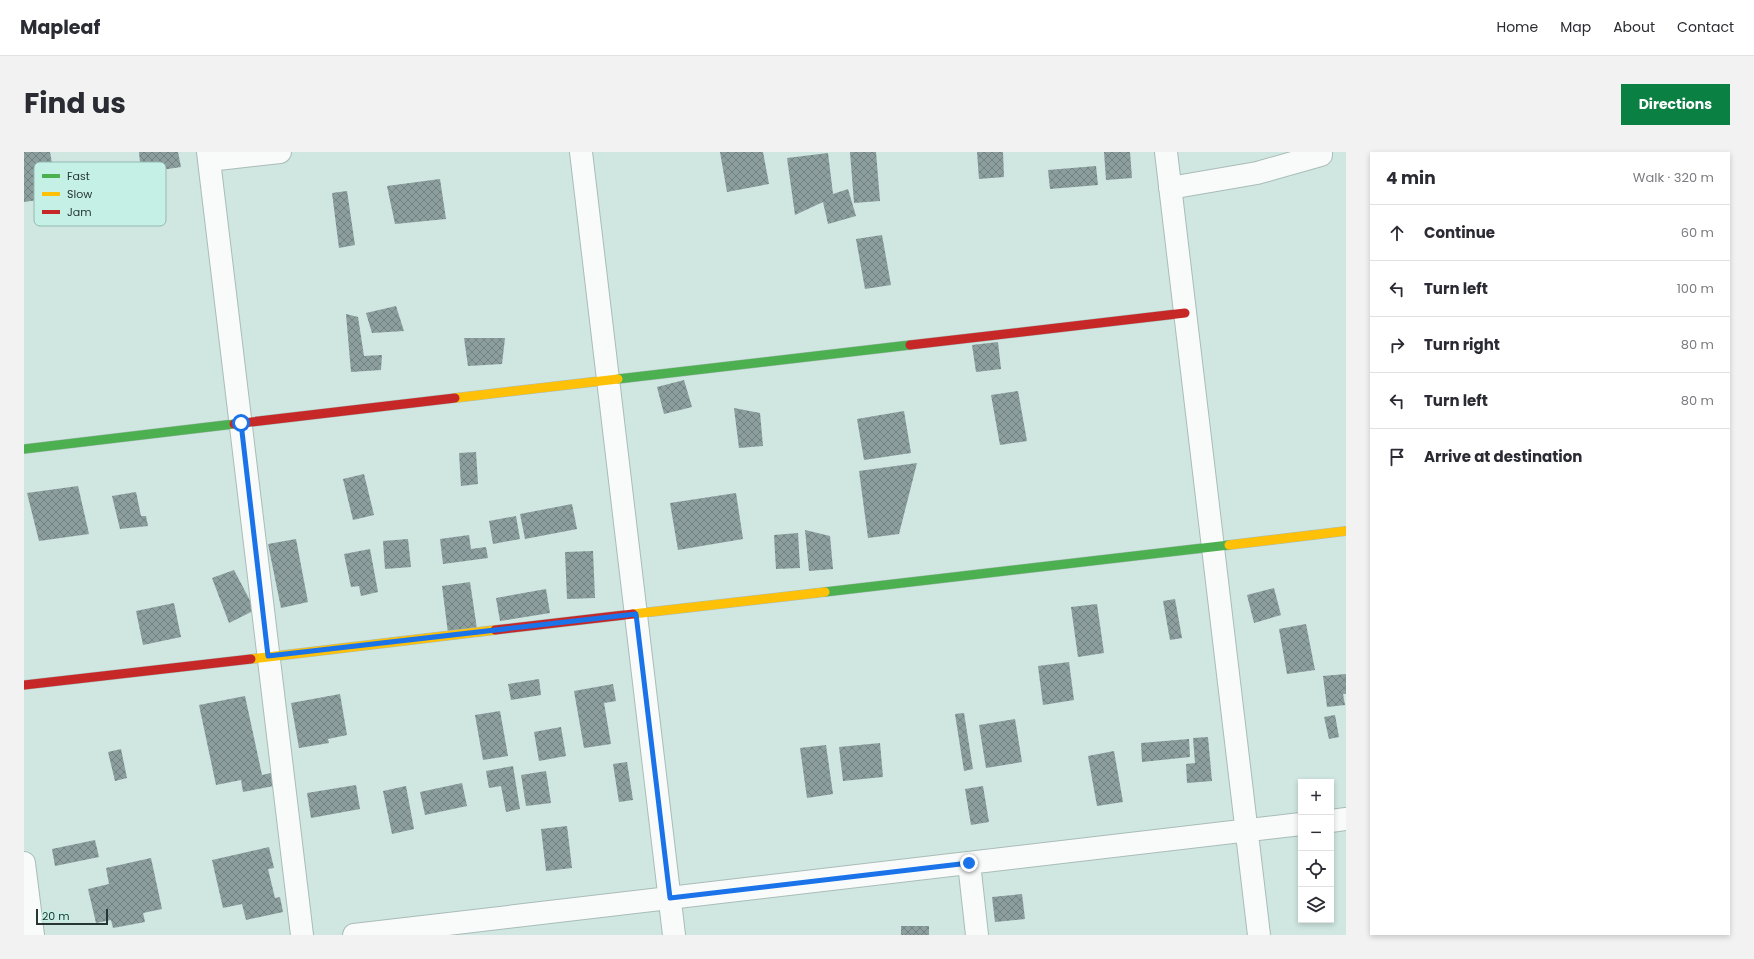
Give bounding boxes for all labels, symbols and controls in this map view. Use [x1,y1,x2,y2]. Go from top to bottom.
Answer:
text: Mapleaf [20,14,100,41]
text: Home [1496,17,1538,37]
text: Map [1560,17,1591,37]
text: About [1613,17,1655,37]
text: Contact [1677,17,1734,37]
text: Find us [24,84,126,123]
button: Directions [1621,84,1730,125]
legend [34,162,166,226]
text: 4 min [1386,166,1436,190]
text: Fast [67,168,90,184]
text: Walk · 320 m [1633,168,1714,187]
text: Slow [67,186,92,202]
text: Jam [67,204,92,220]
icon: ahead [1386,222,1408,244]
text: Continue [1424,222,1495,243]
text: 60 m [1681,223,1714,242]
icon: left [1386,278,1408,300]
text: Turn left [1424,278,1488,299]
text: 100 m [1677,279,1714,298]
icon: right [1386,334,1408,356]
text: Turn right [1424,334,1500,355]
text: 80 m [1681,335,1714,354]
icon: left [1386,390,1408,412]
text: Turn left [1424,390,1488,411]
text: 80 m [1681,391,1714,410]
route start [232,414,250,432]
icon: arrive [1386,446,1408,468]
text: Arrive at destination [1424,446,1582,467]
map controls [1298,779,1334,923]
button: + [1298,779,1334,815]
button: − [1298,815,1334,851]
button: locate [1298,851,1334,887]
route end [960,854,978,872]
button: layers [1298,887,1334,923]
scale bar [36,907,108,926]
text: 20 m [42,908,70,924]

